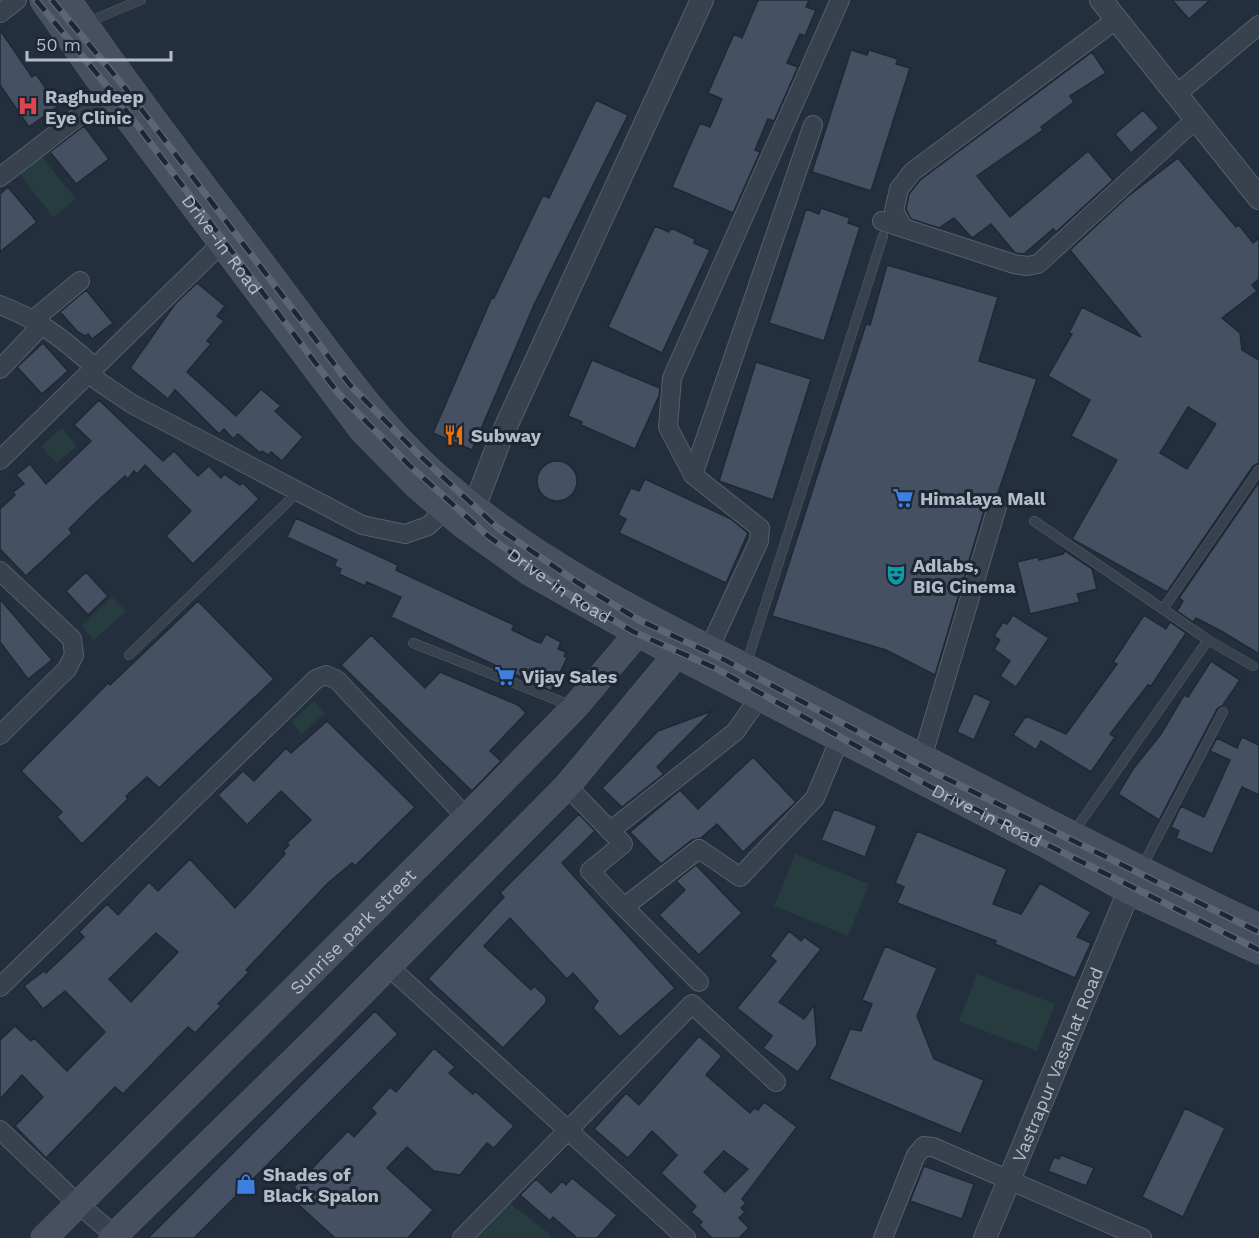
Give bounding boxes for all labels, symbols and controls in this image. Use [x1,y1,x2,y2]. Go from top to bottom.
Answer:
scale bar [27,24,171,62]
text: 50 m [36,34,81,55]
place label: Raghudeep Eye Clinic [45,86,144,128]
hospital icon: Raghudeep Eye Clinic [16,94,40,118]
street label: Drive-in Road [178,190,267,298]
restaurant icon: Subway [442,423,466,447]
place label: Subway [471,425,542,446]
supermarket icon: Himalaya Mall [891,486,915,510]
place label: Himalaya Mall [920,488,1046,509]
street label: Drive-in Road [504,543,615,627]
place label: Adlabs, BIG Cinema [913,555,1016,597]
theatre icon: Adlabs, BIG Cinema [884,563,908,587]
supermarket icon: Vijay Sales [493,664,517,688]
place label: Vijay Sales [522,666,618,687]
street label: Drive-in Road [929,779,1046,851]
street label: Sunrise park street [285,864,420,998]
street label: Vastrapur Vasahat Road [1007,964,1107,1165]
place label: Shades of Black Spalon [263,1164,379,1206]
shop icon: Shades of Black Spalon [234,1172,258,1196]

